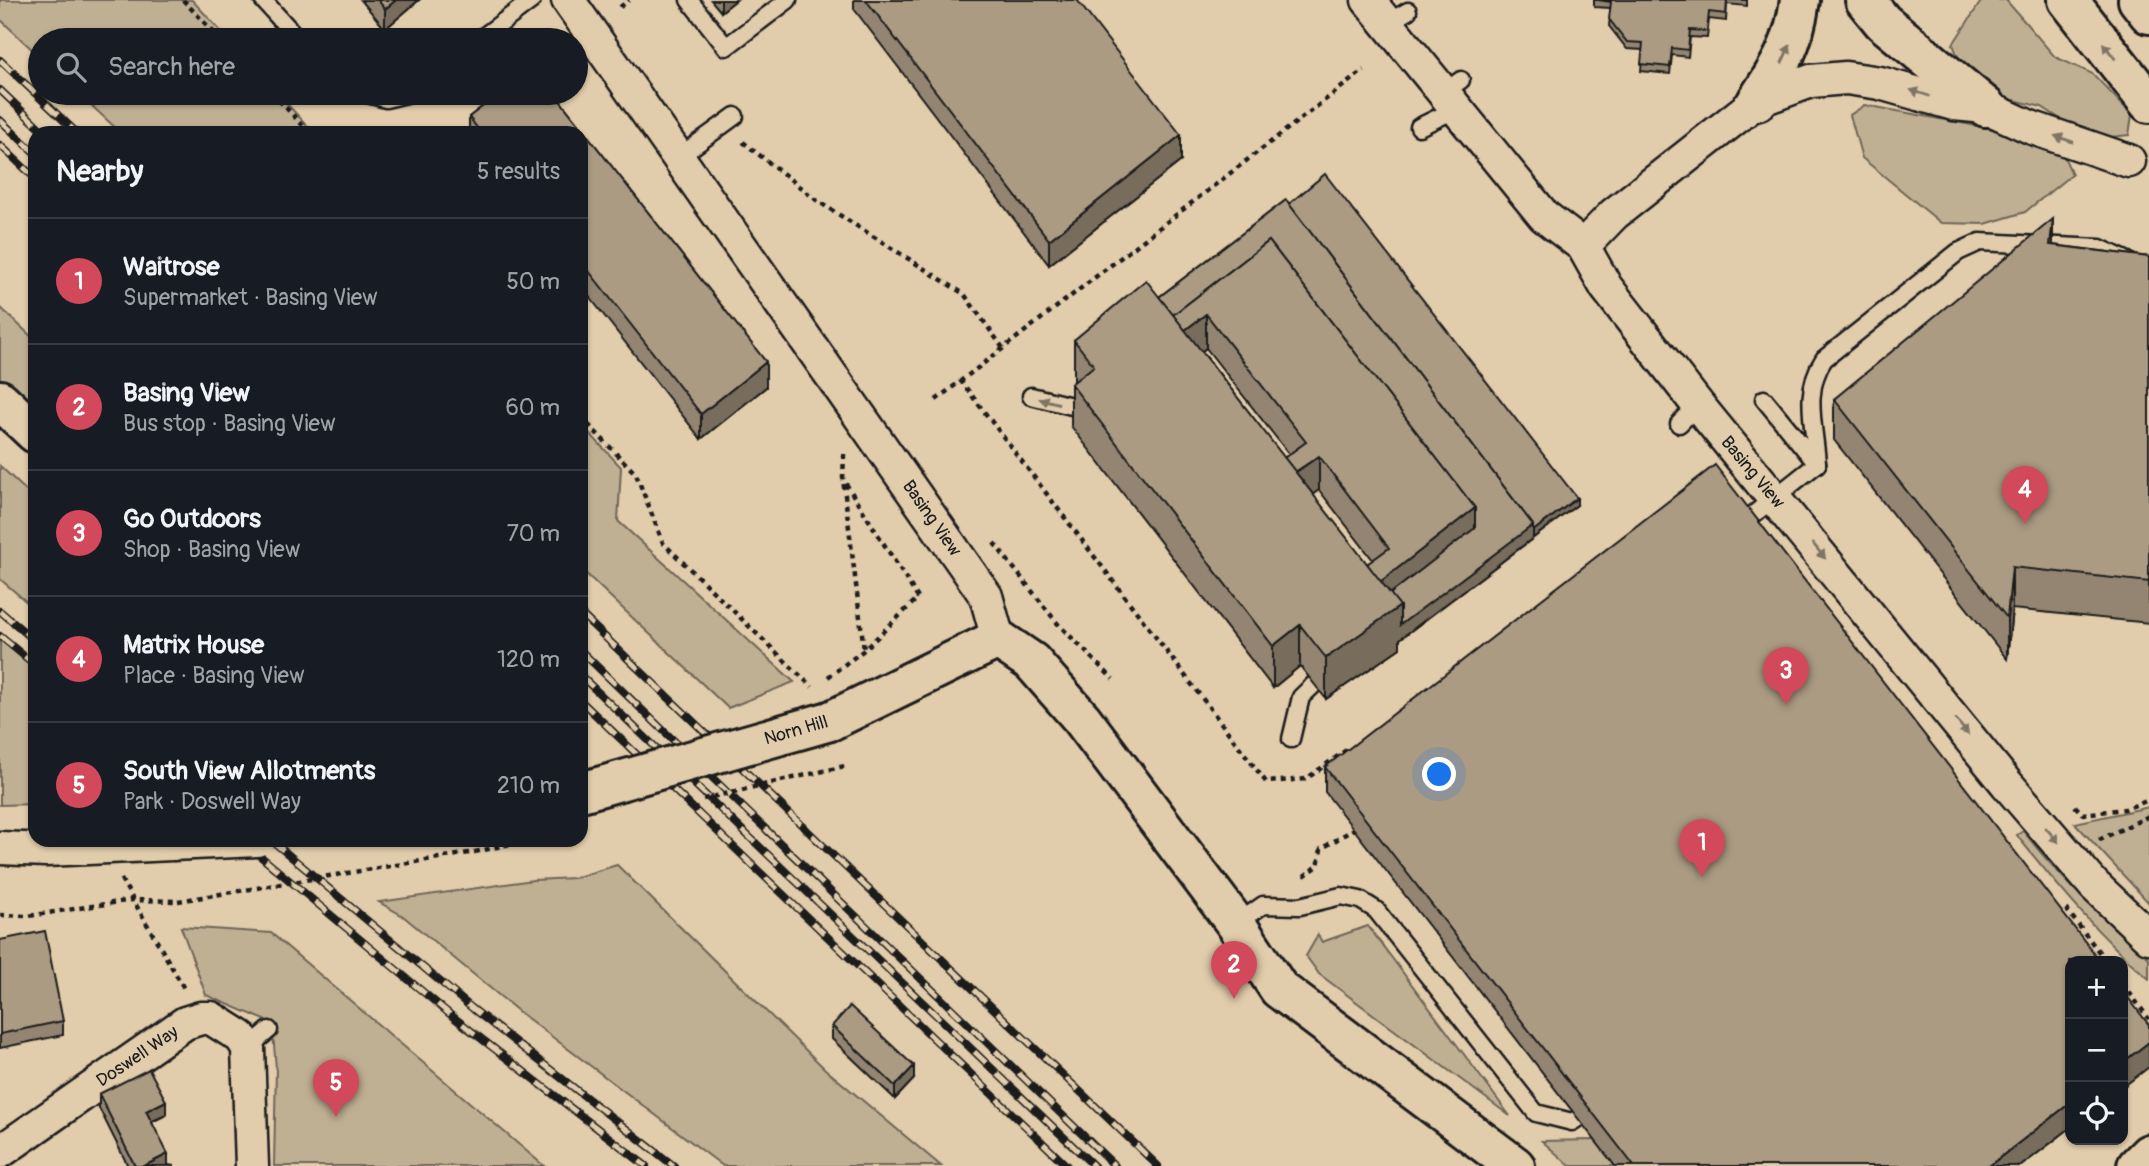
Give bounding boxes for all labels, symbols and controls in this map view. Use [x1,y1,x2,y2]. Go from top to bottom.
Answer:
search box [28,28,588,105]
one-way arrow [1781,43,1792,64]
one-way arrow [2101,43,2116,61]
icon: search [52,48,90,86]
text: Search here [108,51,235,83]
one-way arrow [1909,87,1930,97]
one-way arrow [2053,133,2074,144]
text: Nearby [56,153,143,190]
text: 5 results [477,157,560,186]
text: Waitrose [123,251,220,283]
text: 1 [75,267,84,296]
text: 50 m [506,267,560,296]
text: Supermarket · Basing View [123,283,378,312]
text: Basing View [123,377,250,409]
text: 2 [73,393,85,422]
text: 60 m [505,393,560,422]
one-way arrow [1038,395,1060,406]
text: Bus stop · Basing View [123,409,335,438]
street label: Basing View [1716,431,1790,513]
pin: 4 [2002,466,2048,524]
street label: Basing View [897,476,966,561]
text: Go Outdoors [123,503,261,535]
text: 3 [73,519,85,548]
text: 70 m [507,519,560,548]
text: Shop · Basing View [123,535,300,564]
one-way arrow [1811,541,1826,559]
text: Matrix House [123,629,264,661]
text: 4 [72,645,86,674]
text: 120 m [497,645,560,674]
pin: 3 [1763,647,1809,705]
text: Place · Basing View [123,661,304,690]
street label: Norn Hill [761,710,831,751]
one-way arrow [1954,719,1969,736]
text: South View Allotments [123,755,375,787]
your location [1422,757,1456,791]
text: 5 [73,771,85,800]
text: 210 m [497,771,560,800]
text: Park · Doswell Way [123,787,301,816]
pin: 1 [1679,819,1725,877]
one-way arrow [2044,827,2059,844]
pin: 2 [1211,941,1257,999]
map controls [2065,956,2128,1145]
button: + [2065,956,2128,1019]
button: − [2065,1019,2128,1082]
street label: Doswell Way [92,1020,183,1092]
pin: 5 [313,1059,359,1117]
button: locate [2065,1082,2128,1145]

